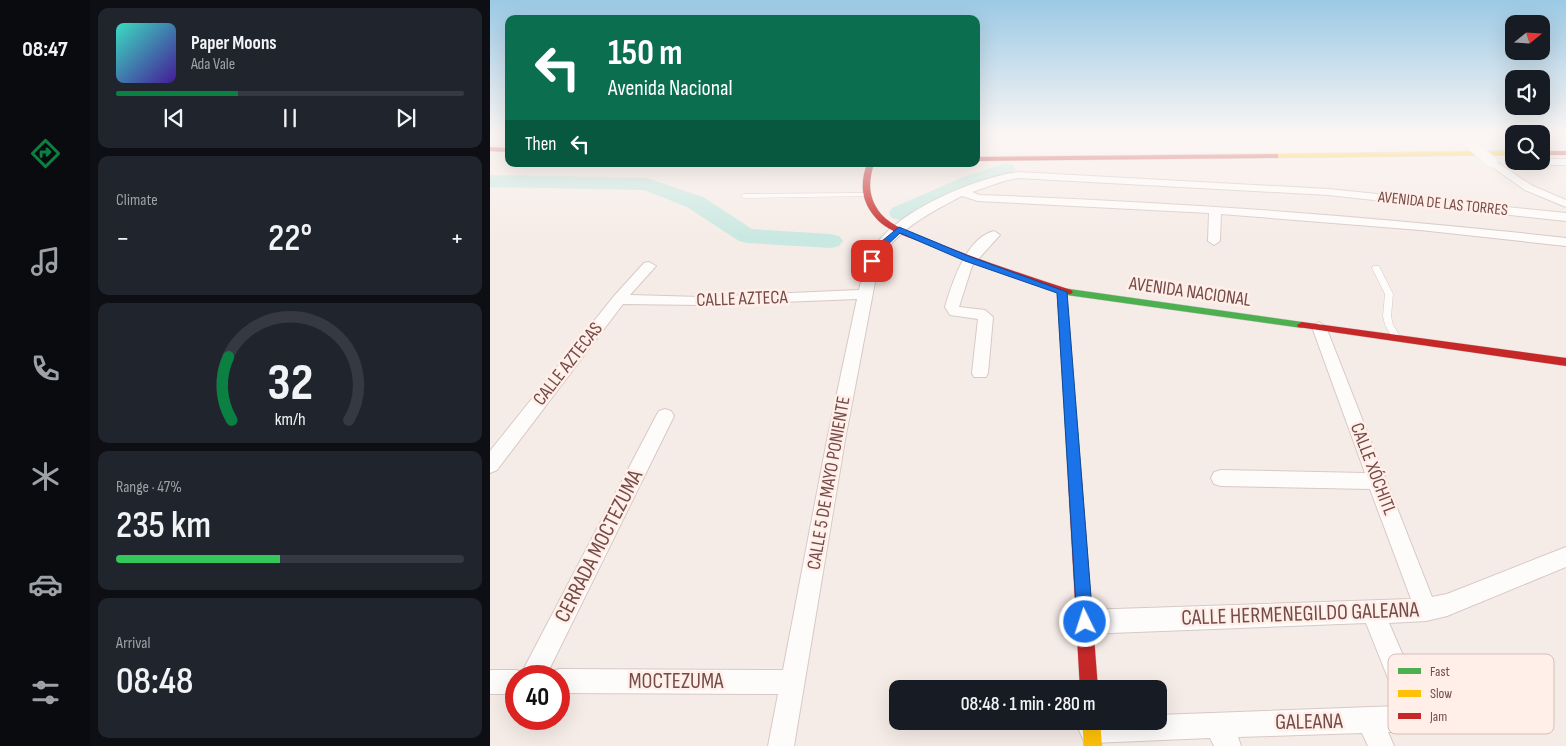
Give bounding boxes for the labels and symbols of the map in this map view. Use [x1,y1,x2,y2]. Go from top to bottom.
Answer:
north arrow [1505,15,1550,60]
street label: AVENIDA DE LAS TORRES [1376,188,1509,220]
pin [851,240,893,282]
street label: AVENIDA NACIONAL [1127,272,1252,312]
street label: CALLE AZTECA [696,286,789,312]
street label: CALLE AZTECAS [528,318,608,410]
street label: CALLE 5 DE MAYO PONIENTE [802,395,856,571]
street label: CALLE XÓCHITL [1345,420,1401,518]
street label: CERRADA MOCTEZUMA [549,465,649,627]
position arrow [1058,595,1110,647]
street label: CALLE HERMENEGILDO GALEANA [1181,596,1420,632]
legend [1388,654,1554,734]
text: Fast [1430,663,1450,680]
speed limit sign: 40 [505,665,570,730]
street label: MOCTEZUMA [629,668,724,695]
text: Slow [1430,685,1452,702]
street label: GALEANA [1275,708,1344,736]
text: Jam [1429,708,1447,725]

